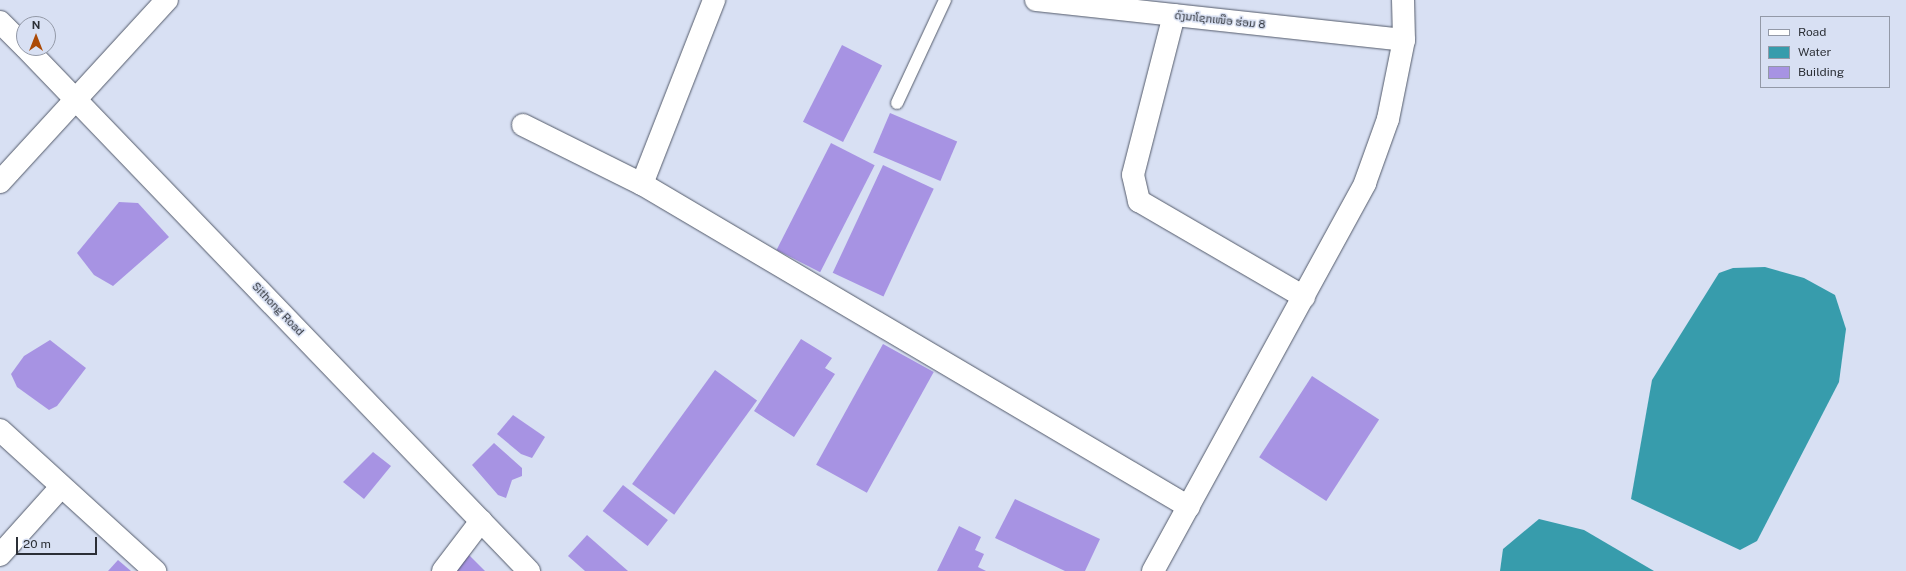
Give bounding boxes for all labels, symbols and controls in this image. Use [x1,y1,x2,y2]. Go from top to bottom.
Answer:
street label: ດົງນາໂຊກເໜືອ ຮ່ອມ 8 [1174,9,1266,31]
north arrow [16,16,56,56]
legend [1760,16,1890,88]
text: N [32,19,40,31]
text: Road [1798,25,1826,39]
text: Water [1798,45,1831,59]
text: Building [1798,65,1844,79]
street label: Sithong Road [249,280,307,338]
scale bar [18,529,99,555]
text: 20 m [23,537,51,551]

